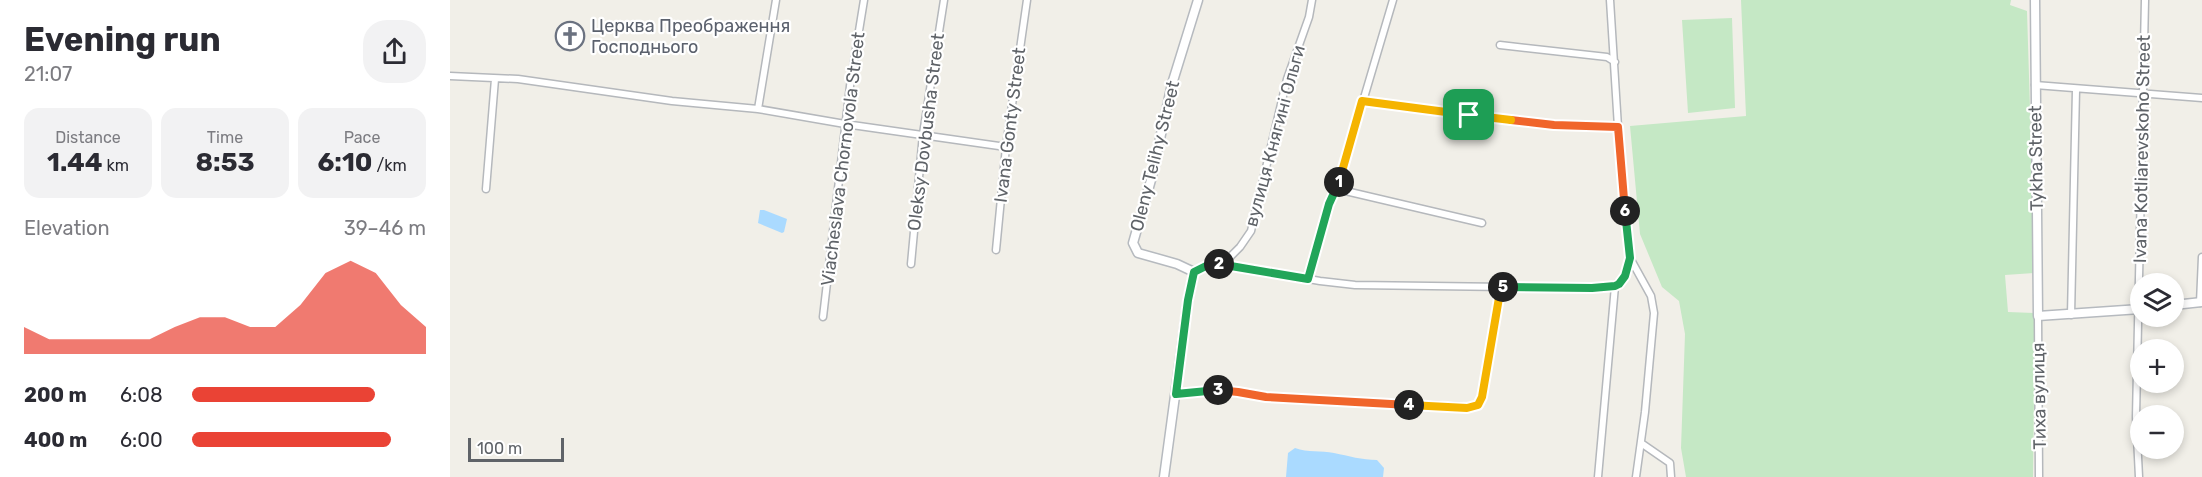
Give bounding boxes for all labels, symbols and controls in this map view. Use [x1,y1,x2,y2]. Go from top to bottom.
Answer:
place label: Церква Преображення Господнього [591,15,790,58]
text: Evening run [24,20,221,59]
button: share [363,20,426,83]
church icon: Церква Преображення Господнього [554,20,586,52]
street label: Viacheslava Chornovola Street [816,31,870,287]
street label: Oleksy Dovbusha Street [903,32,949,232]
street label: Ivana Kotliarevskoho Street [2129,35,2155,263]
street label: вулиця Княгині Ольги [1240,43,1310,229]
street label: Ivana Gonty Street [990,46,1030,204]
text: 21:07 [24,62,72,86]
street label: Oleny Telihy Street [1126,78,1184,234]
pin [1443,89,1494,140]
icon: arrive [1452,98,1485,131]
street label: Tykha Street [2024,105,2048,211]
text: Distance [55,128,121,147]
text: Time [207,128,243,147]
text: Pace [344,128,380,147]
text: 1.44 [47,147,103,178]
text: 8:53 [195,147,255,178]
text: 6:10 [317,147,373,178]
text: km [103,156,129,175]
text: /km [373,156,407,175]
pin: 1 [1324,167,1354,197]
text: 1 [1335,172,1343,191]
pin: 6 [1610,196,1640,226]
text: 6 [1620,201,1630,220]
text: Elevation [24,216,110,240]
text: 39–46 m [344,216,426,240]
pin: 2 [1204,249,1234,279]
text: 2 [1214,254,1224,273]
pin: 5 [1488,272,1518,302]
map controls [2130,273,2184,459]
button: layers [2130,273,2184,327]
text: 5 [1498,277,1508,296]
button: + [2130,339,2184,393]
street label: Тиха вулиця [2027,342,2051,450]
pin: 3 [1203,375,1233,405]
text: 3 [1213,380,1223,399]
text: 200 m [24,383,87,407]
text: 6:08 [120,383,163,407]
pin: 4 [1394,390,1424,420]
text: 4 [1404,395,1414,414]
button: − [2130,405,2184,459]
text: 400 m [24,428,87,452]
text: 6:00 [120,428,163,452]
scale bar [468,435,564,462]
text: 100 m [477,439,522,458]

